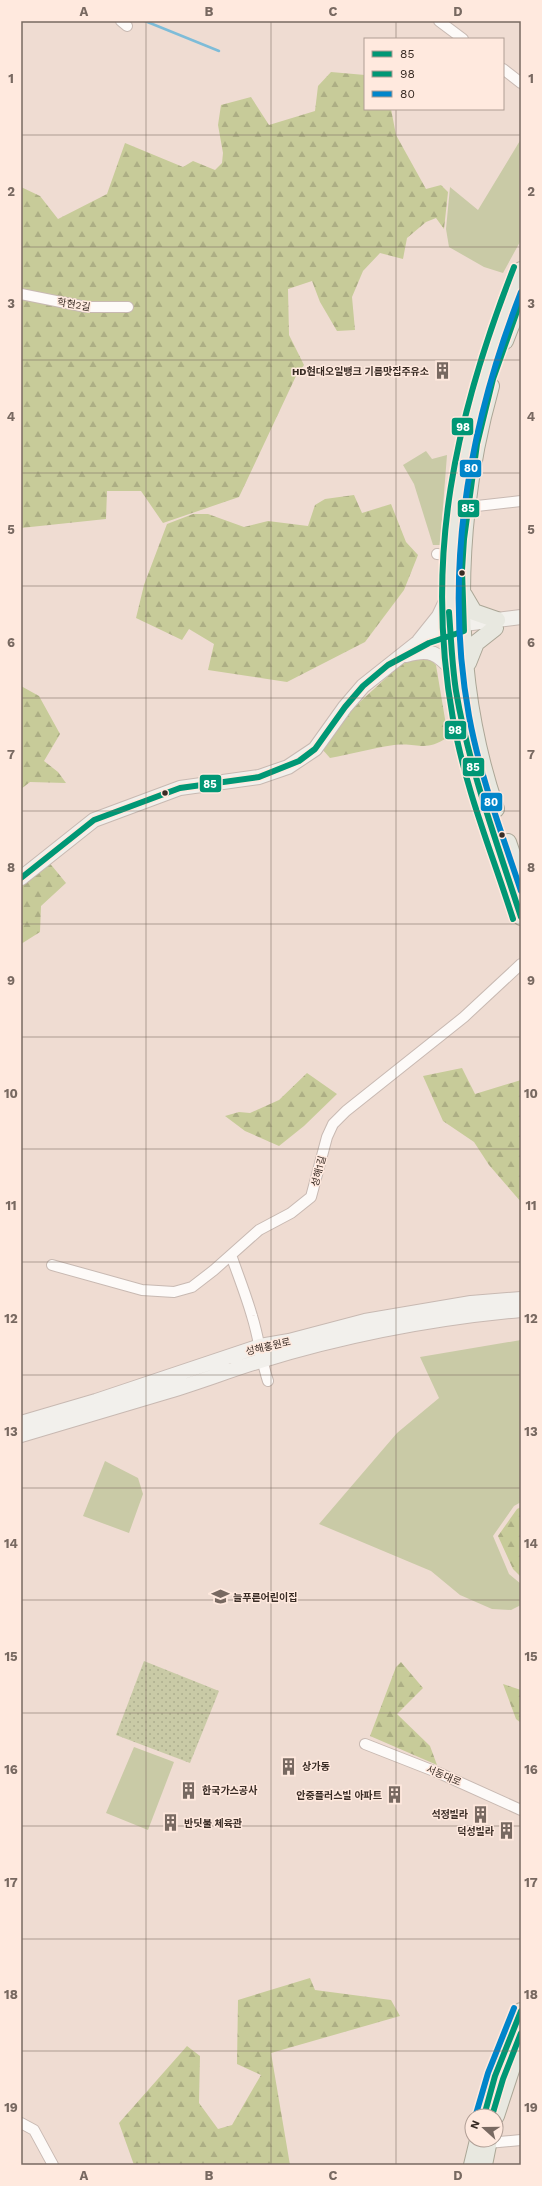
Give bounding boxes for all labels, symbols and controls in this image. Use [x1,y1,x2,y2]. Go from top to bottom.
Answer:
text: A [80,4,89,19]
text: B [205,4,214,19]
text: C [329,4,338,19]
text: D [453,4,463,19]
legend [364,38,504,110]
text: 85 [400,47,414,61]
text: 98 [400,67,415,81]
text: 1 [8,71,14,86]
text: 1 [528,71,534,86]
text: 80 [400,87,415,101]
text: 2 [7,184,15,199]
text: 2 [527,184,535,199]
text: 3 [7,296,15,311]
street label: 학현2길 [57,296,91,313]
text: 3 [527,296,535,311]
building icon: HD현대오일뱅크 기름맛집주유소 [432,361,452,381]
place label: HD현대오일뱅크 기름맛집주유소 [292,365,429,377]
text: 4 [7,409,16,424]
text: 4 [527,409,536,424]
line badge: 98 [451,417,474,436]
text: 98 [456,421,470,434]
line badge: 80 [459,459,482,478]
text: 80 [464,462,478,475]
line badge: 85 [457,499,480,518]
text: 85 [461,502,475,515]
text: 5 [7,522,15,537]
text: 5 [527,522,535,537]
unlabelled marker [457,568,467,578]
text: 6 [7,635,15,650]
text: 6 [527,635,535,650]
line badge: 98 [444,720,467,740]
text: 98 [448,724,462,737]
text: 7 [7,747,15,762]
text: 7 [527,747,535,762]
line badge: 85 [462,757,485,777]
text: 85 [466,761,480,774]
line badge: 85 [199,774,222,793]
text: 85 [203,778,217,791]
unlabelled marker [160,788,170,798]
line badge: 80 [480,792,503,812]
text: 80 [484,796,498,809]
unlabelled marker [497,830,507,840]
text: 8 [7,860,15,875]
text: 8 [527,860,535,875]
text: 9 [7,973,15,988]
text: 9 [527,973,535,988]
text: 10 [4,1086,18,1101]
text: 10 [524,1086,538,1101]
street label: 성해1길 [309,1154,328,1188]
text: 11 [5,1198,17,1213]
text: 11 [525,1198,537,1213]
text: 12 [4,1311,18,1326]
text: 12 [524,1311,538,1326]
street label: 성해홍원로 [244,1336,292,1357]
text: 13 [4,1424,18,1439]
text: 13 [524,1424,538,1439]
text: 14 [4,1536,19,1551]
text: 14 [524,1536,539,1551]
school or university icon: 늘푸른어린이집 [210,1587,230,1607]
place label: 늘푸른어린이집 [233,1592,297,1603]
text: 15 [4,1649,18,1664]
text: 15 [524,1649,538,1664]
building icon: 상가동 [279,1756,299,1776]
place label: 상가동 [302,1761,330,1772]
text: 16 [4,1762,18,1777]
text: 16 [524,1762,538,1777]
street label: 서동대로 [425,1763,463,1788]
building icon: 한국가스공사 [179,1780,199,1800]
place label: 한국가스공사 [202,1785,258,1796]
building icon: 안중플러스빌 아파트 [385,1785,405,1805]
place label: 안중플러스빌 아파트 [296,1790,382,1801]
building icon: 석정빌라 [471,1804,491,1824]
place label: 석정빌라 [431,1809,468,1820]
building icon: 반딧불 체육관 [161,1813,181,1833]
place label: 반딧불 체육관 [184,1818,242,1829]
building icon: 덕성빌라 [497,1821,517,1841]
place label: 덕성빌라 [457,1826,494,1837]
text: 17 [4,1875,18,1890]
text: 17 [524,1875,538,1890]
text: 18 [4,1987,18,2002]
text: 18 [524,1987,538,2002]
text: 19 [4,2100,18,2115]
text: 19 [524,2100,538,2115]
north arrow [464,2108,504,2148]
text: N [468,2118,483,2131]
text: A [80,2168,89,2183]
text: B [205,2168,214,2183]
text: C [329,2168,338,2183]
text: D [453,2168,463,2183]

